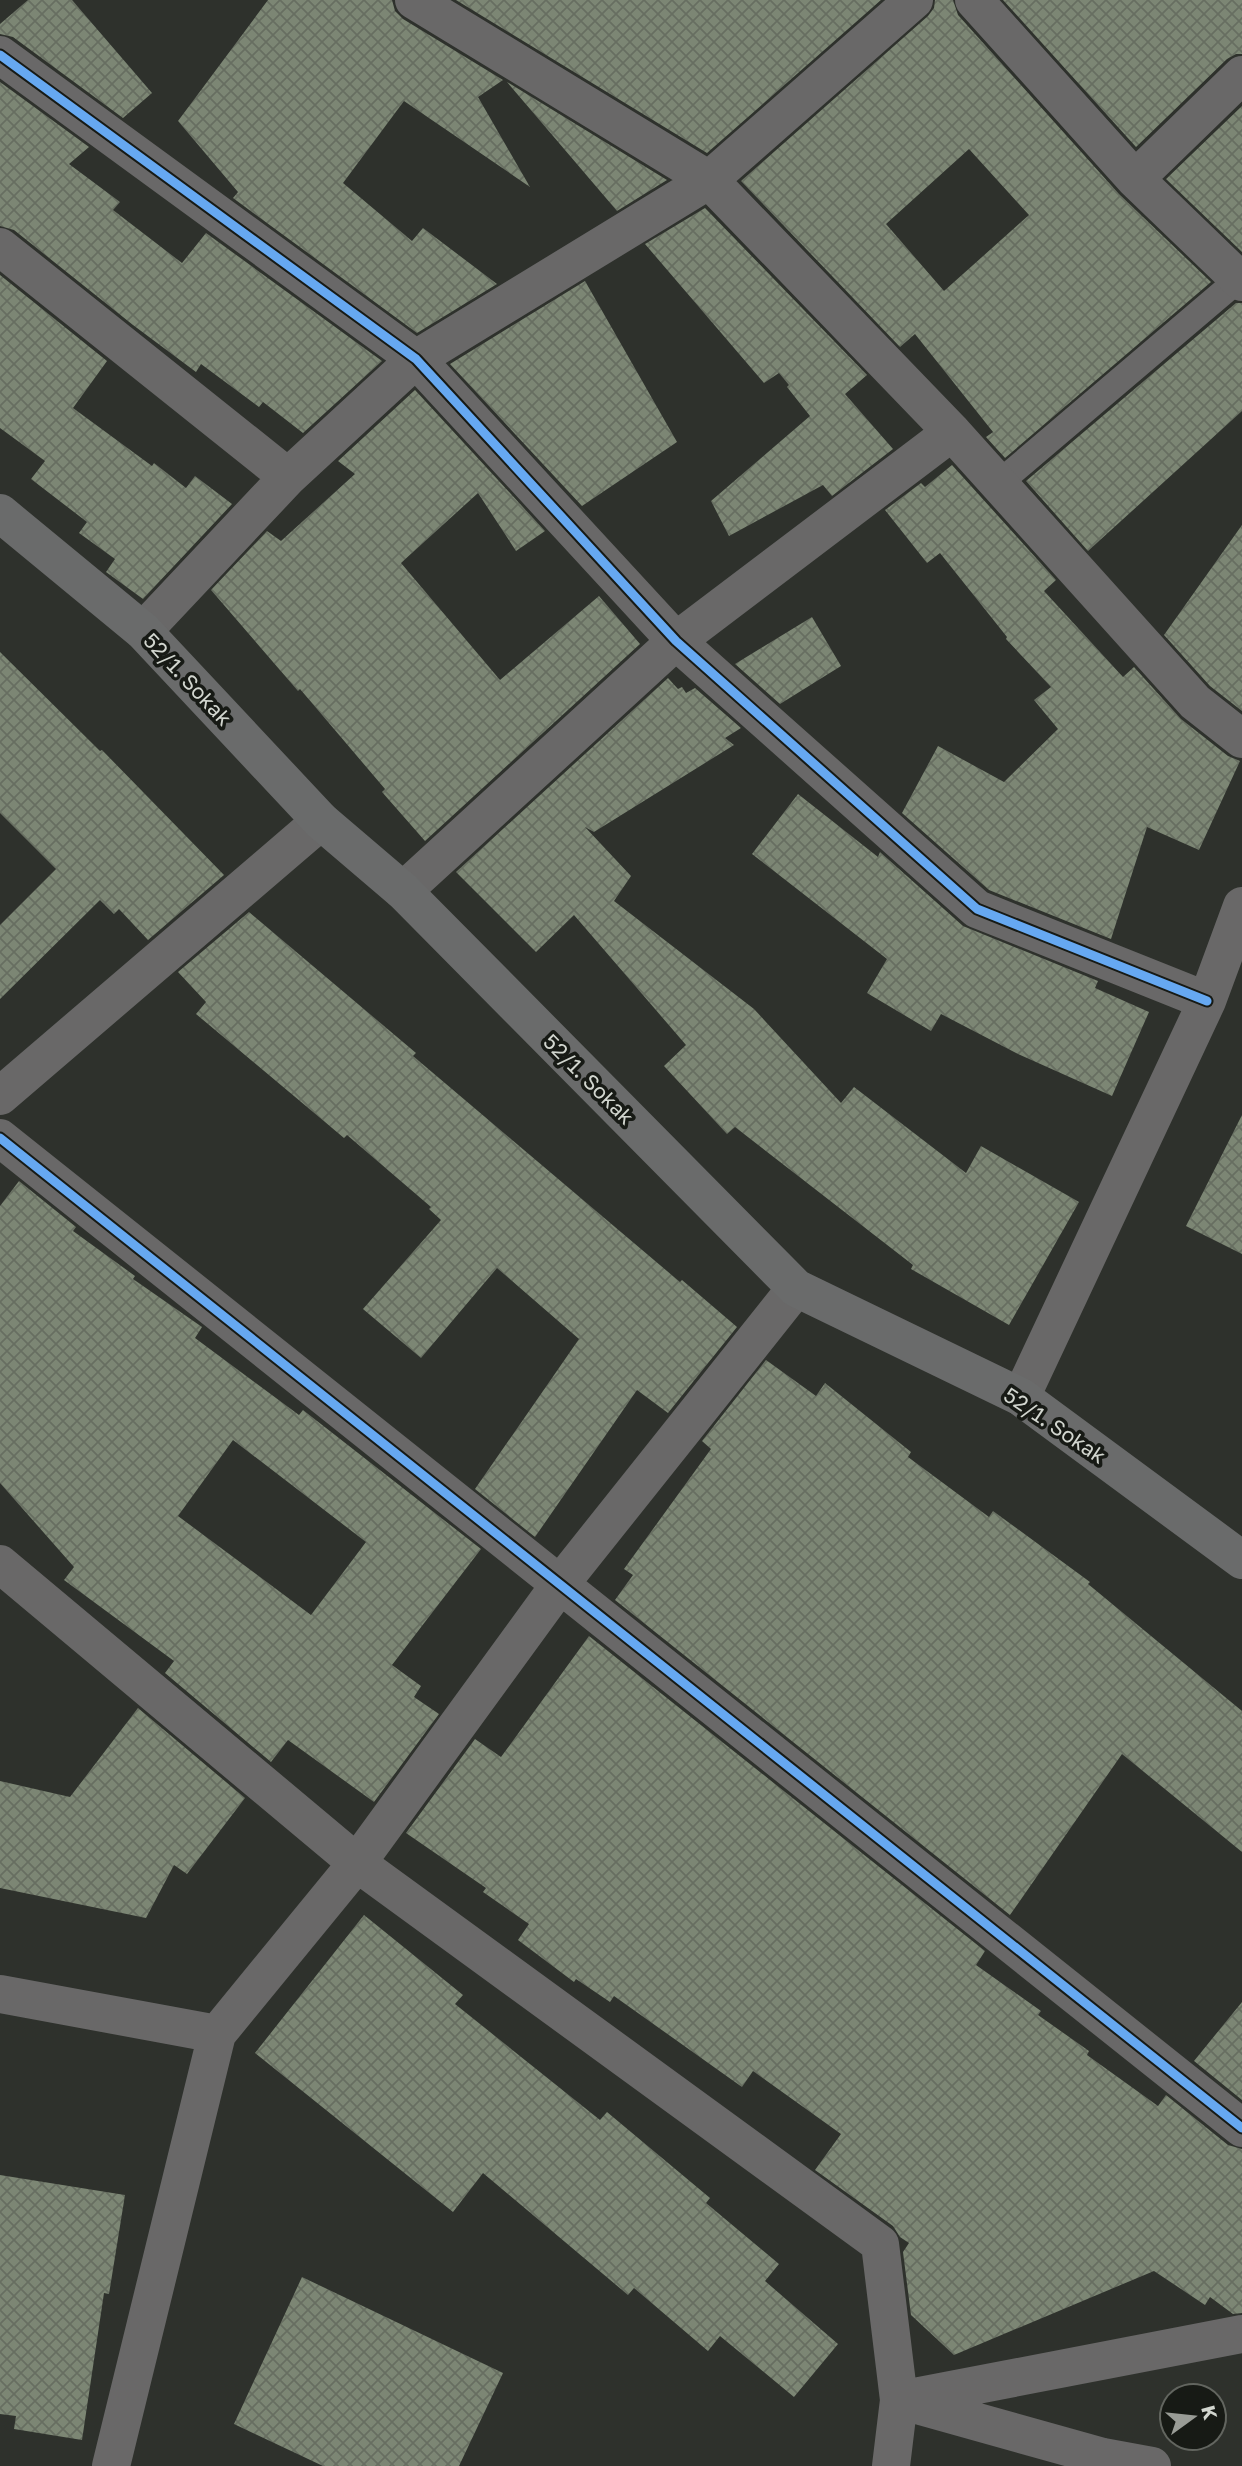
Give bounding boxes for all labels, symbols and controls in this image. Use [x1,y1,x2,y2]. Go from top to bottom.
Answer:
street label: 52/1. Sokak [138,627,238,731]
street label: 52/1. Sokak [538,1028,640,1130]
street label: 52/1. Sokak [999,1381,1111,1469]
north arrow [1158,2382,1228,2452]
text: K [1197,2403,1223,2422]

